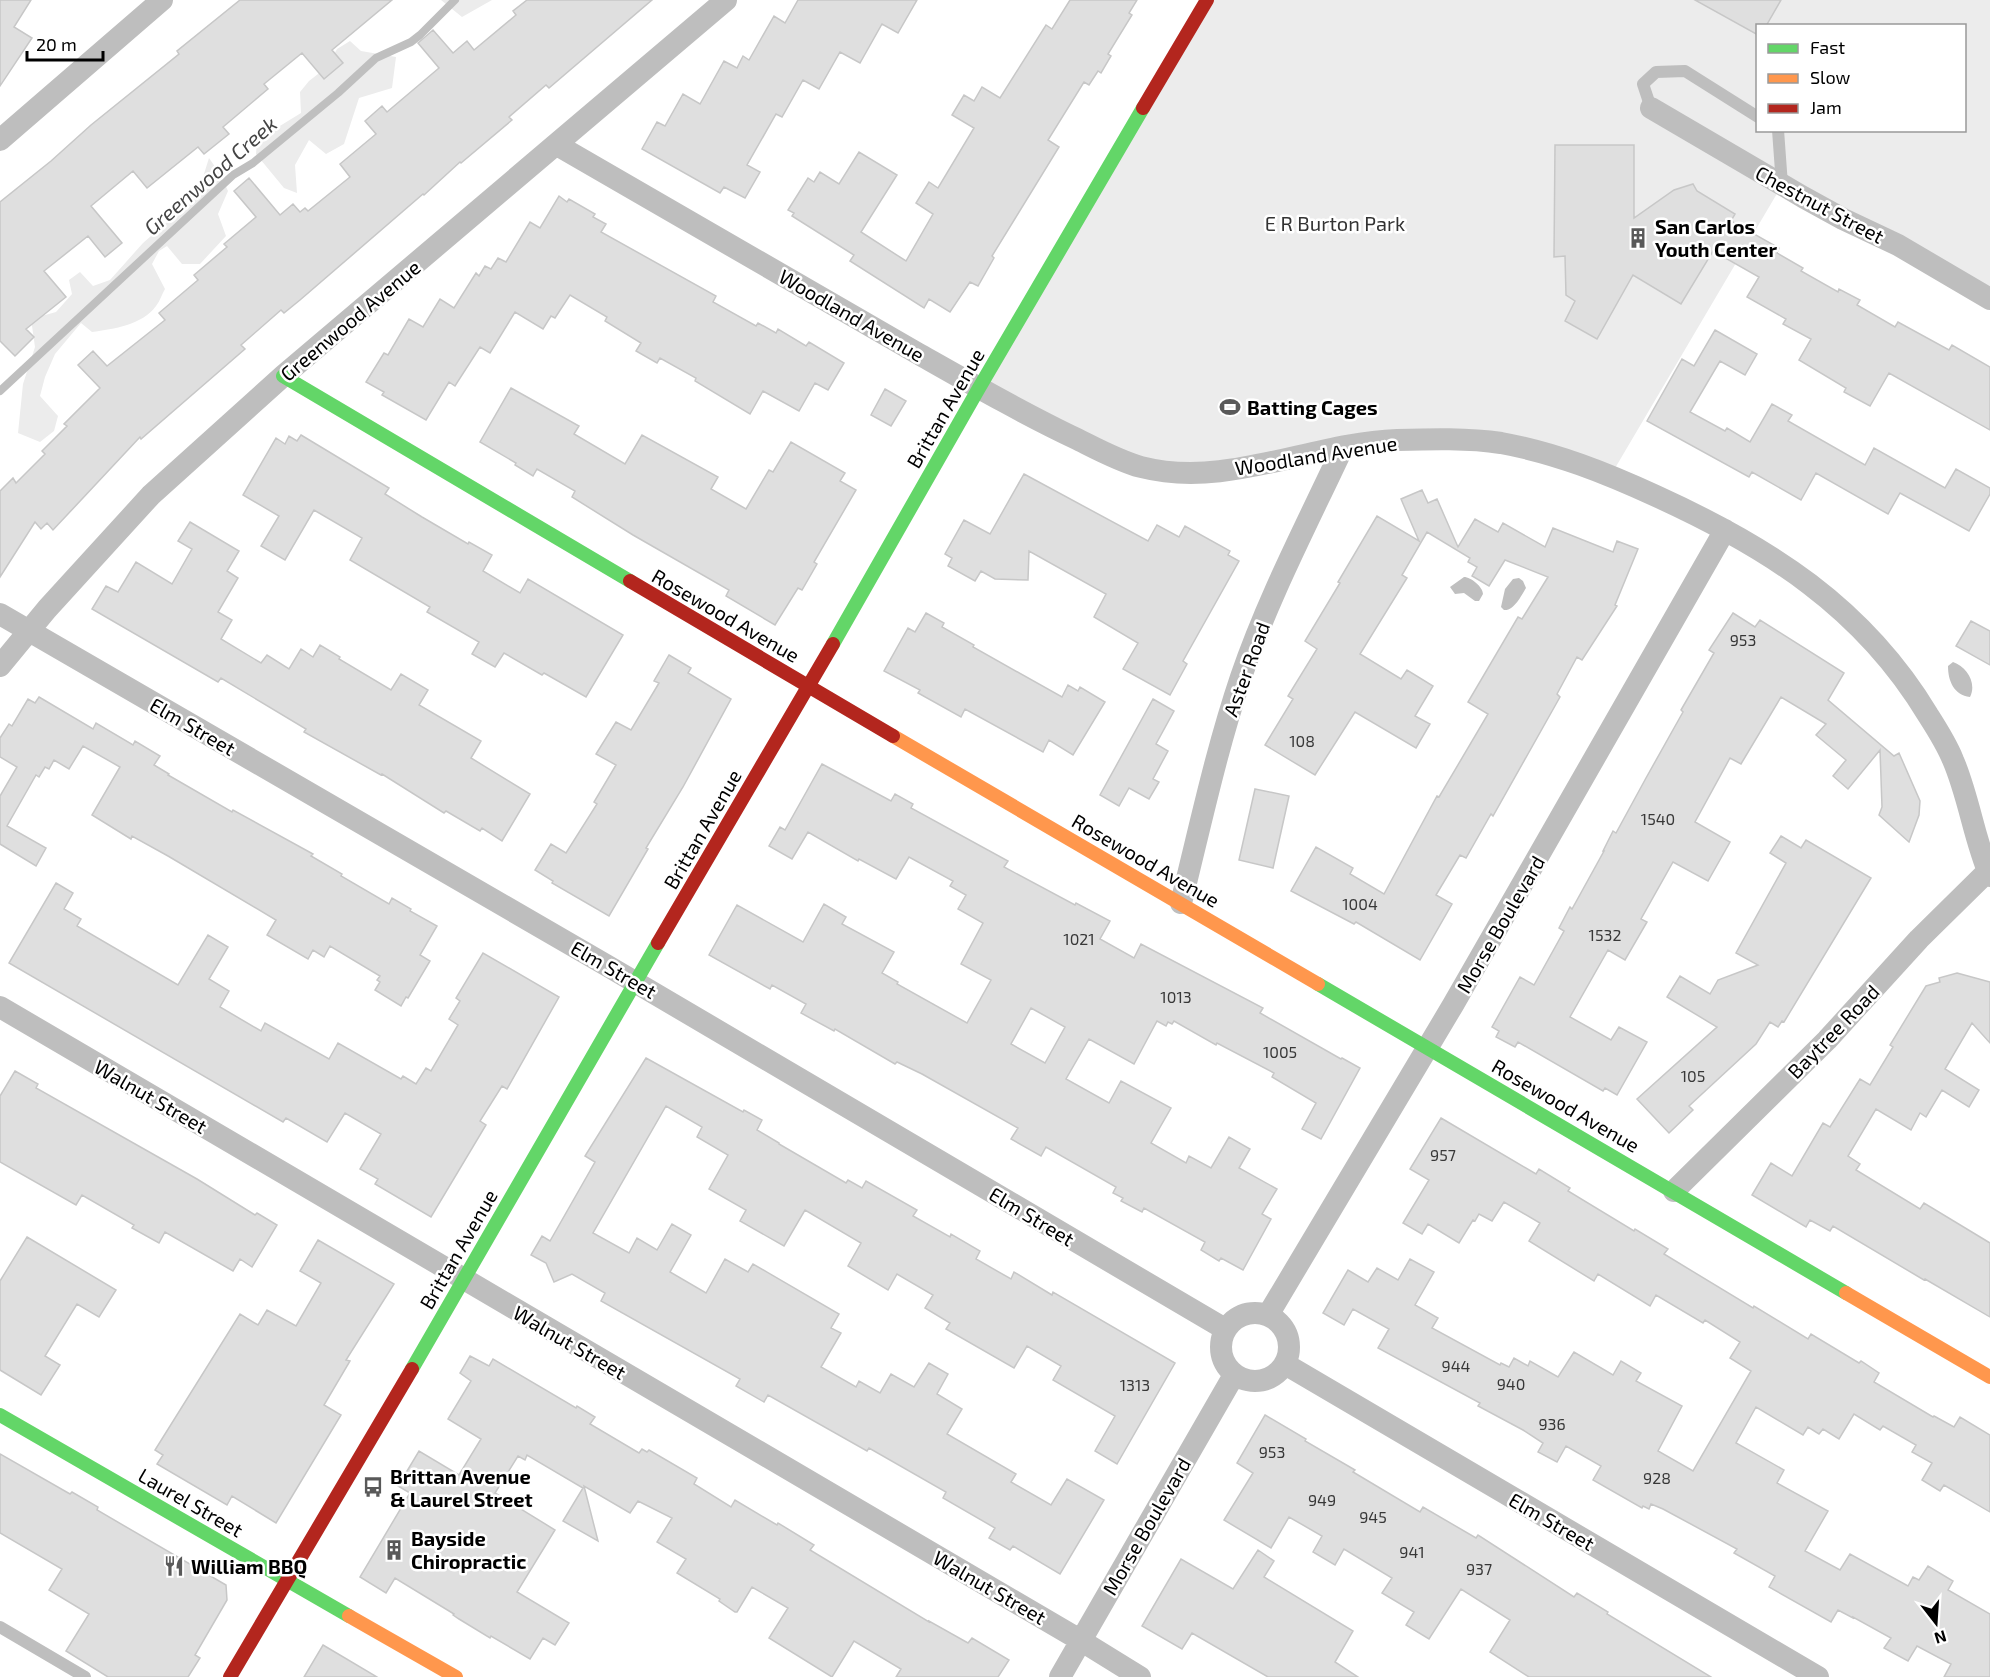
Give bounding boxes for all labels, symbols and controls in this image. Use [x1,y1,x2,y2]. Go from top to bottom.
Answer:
scale bar [27,24,104,62]
legend [1756,24,1966,132]
text: 20 m [36,33,77,55]
text: Fast [1810,36,1845,58]
text: Slow [1810,66,1851,88]
text: Jam [1810,96,1842,118]
water label: Greenwood Creek [138,111,282,239]
street label: Chestnut Street [1752,160,1889,248]
park label: E R Burton Park [1265,211,1405,235]
place label: San Carlos Youth Center [1655,214,1777,261]
building icon: San Carlos Youth Center [1626,226,1650,250]
street label: Greenwood Avenue [275,255,425,385]
street label: Woodland Avenue [775,264,929,366]
street label: Brittan Avenue [901,344,989,472]
sports icon: Batting Cages [1218,395,1242,419]
place label: Batting Cages [1247,395,1378,419]
street label: Woodland Avenue [1233,430,1399,480]
street label: Rosewood Avenue [648,563,804,667]
street label: Aster Road [1218,618,1274,720]
house number: 953 [1730,630,1756,649]
street label: Elm Street [146,692,240,760]
house number: 108 [1289,731,1315,750]
street label: Brittan Avenue [658,765,746,893]
street label: Rosewood Avenue [1068,808,1224,912]
house number: 1540 [1641,809,1675,828]
street label: Morse Boulevard [1451,851,1549,997]
house number: 1004 [1342,894,1378,913]
house number: 1532 [1589,925,1621,944]
house number: 1021 [1063,929,1095,948]
street label: Elm Street [567,935,661,1003]
street label: Baytree Road [1782,979,1884,1083]
house number: 1013 [1160,987,1192,1006]
house number: 1005 [1263,1042,1297,1061]
street label: Rosewood Avenue [1488,1053,1644,1157]
street label: Walnut Street [90,1054,212,1138]
house number: 105 [1681,1066,1705,1085]
house number: 957 [1430,1145,1456,1164]
street label: Elm Street [985,1181,1079,1251]
street label: Brittan Avenue [414,1185,502,1313]
street label: Walnut Street [509,1300,631,1384]
house number: 944 [1442,1356,1471,1375]
house number: 940 [1497,1374,1525,1393]
house number: 1313 [1120,1375,1150,1394]
house number: 936 [1538,1414,1566,1433]
house number: 953 [1259,1442,1285,1461]
street label: Morse Boulevard [1097,1453,1195,1599]
street label: Laurel Street [134,1462,248,1542]
place label: Brittan Avenue & Laurel Street [390,1464,533,1511]
house number: 928 [1643,1468,1671,1487]
bus stop icon: Brittan Avenue & Laurel Street [361,1475,385,1499]
street label: Elm Street [1505,1487,1599,1555]
house number: 949 [1308,1490,1336,1509]
house number: 945 [1359,1507,1387,1526]
place label: Bayside Chiropractic [411,1526,526,1573]
building icon: Bayside Chiropractic [382,1538,406,1562]
house number: 941 [1399,1542,1425,1561]
street label: Walnut Street [929,1545,1051,1629]
restaurant icon: William BBQ [162,1554,186,1578]
place label: William BBQ [191,1554,307,1579]
house number: 937 [1466,1559,1492,1578]
north arrow [1906,1593,1966,1653]
text: N [1932,1627,1949,1649]

